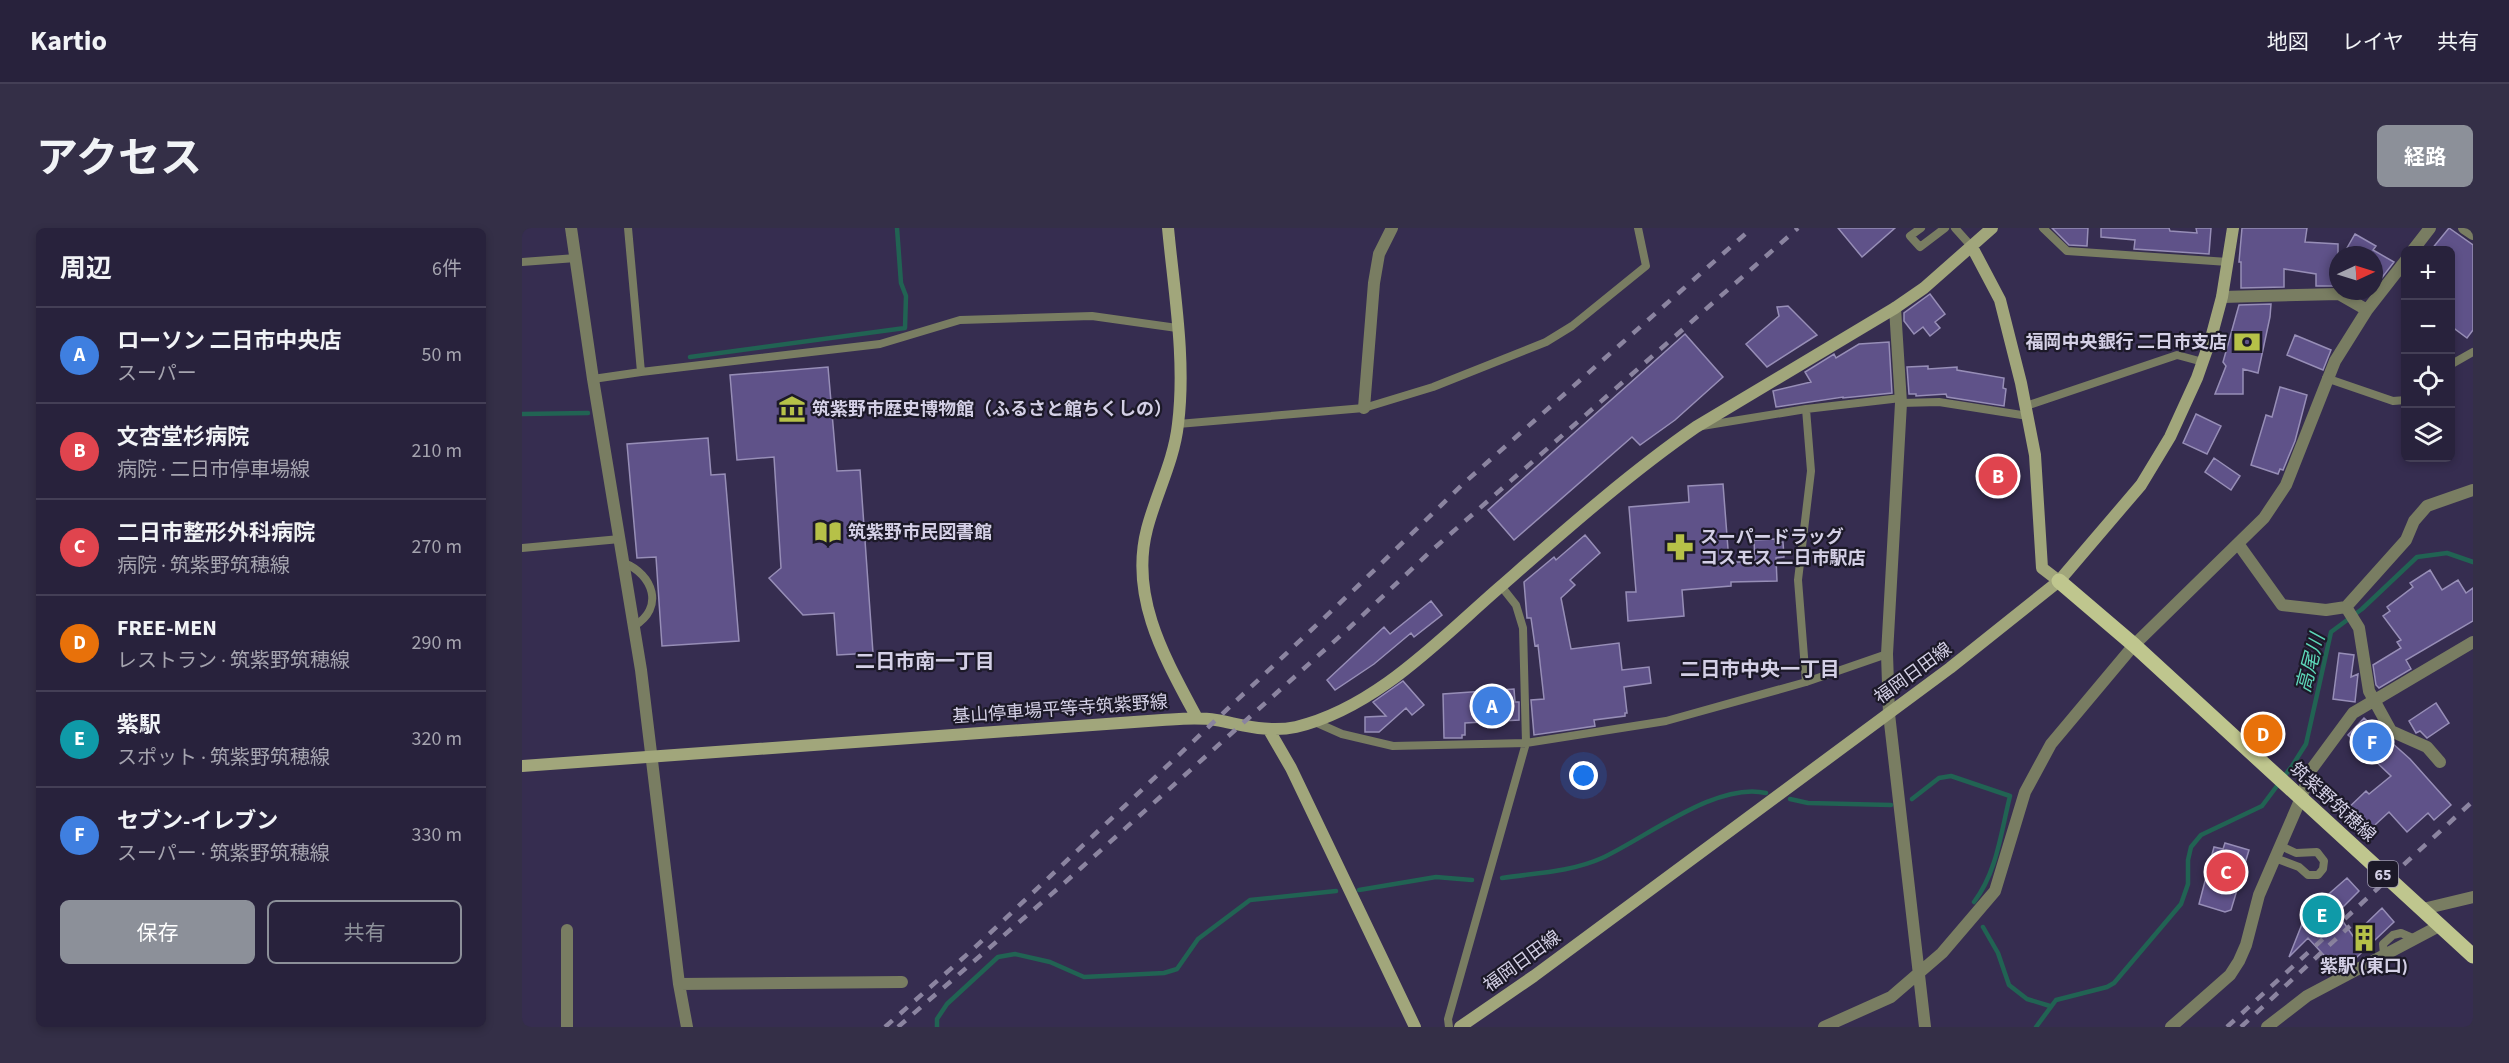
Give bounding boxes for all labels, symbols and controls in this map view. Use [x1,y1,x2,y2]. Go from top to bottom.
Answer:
text: Kartio [30,21,107,61]
text: 地図 [2267,27,2309,57]
text: レイヤ [2342,27,2404,57]
text: 共有 [2437,27,2479,57]
button: 経路 [2377,125,2473,187]
text: アクセス [36,129,202,189]
north arrow [2329,246,2383,300]
map controls [2401,246,2455,462]
button: + [2401,246,2455,300]
text: 周辺 [60,250,112,287]
text: 6件 [432,255,462,283]
button: − [2401,300,2455,354]
text: ローソン 二日市中央店 [117,325,341,357]
bank icon: 福岡中央銀行 二日市支店 [2232,327,2262,357]
place label: 福岡中央銀行 二日市支店 [2025,330,2227,355]
text: A [74,341,85,369]
text: 50 m [422,341,462,369]
button: locate [2401,354,2455,408]
text: スーパー [117,360,197,388]
museum icon: 筑紫野市歴史博物館（ふるさと館ちくしの） [777,394,807,424]
place label: 筑紫野市歴史博物館（ふるさと館ちくしの） [812,397,1172,422]
button: layers [2401,408,2455,462]
text: 文杏堂杉病院 [117,421,249,453]
text: B [73,437,86,465]
text: 210 m [412,437,462,465]
pin: B [1978,454,2018,498]
text: 病院 · 二日市停車場線 [117,456,310,484]
text: 二日市整形外科病院 [117,517,315,549]
library icon: 筑紫野市民図書館 [813,517,843,547]
place label: 筑紫野市民図書館 [848,520,992,545]
place label: スーパードラッグ コスモス 二日市駅店 [1700,525,1866,571]
pharmacy icon: スーパードラッグ コスモス 二日市駅店 [1665,532,1695,562]
text: C [74,533,85,561]
text: 270 m [412,533,462,561]
text: 病院 · 筑紫野筑穂線 [117,552,290,580]
text: FREE-MEN [117,612,217,644]
text: D [73,629,86,657]
text: 290 m [412,629,462,657]
water label: 高尾川 [2290,629,2333,696]
street label: 福岡日田線 [1870,637,1957,710]
text: レストラン · 筑紫野筑穂線 [117,647,350,675]
district label: 二日市南一丁目 [855,648,995,676]
district label: 二日市中央一丁目 [1680,656,1840,684]
pin: A [1472,684,1512,728]
street label: 基山停車場平等寺筑紫野線 [951,689,1169,730]
text: 紫駅 [117,709,161,741]
pin: D [2244,712,2282,756]
pin: F [2352,720,2392,764]
text: E [74,725,85,753]
text: 320 m [412,725,462,753]
text: スポット · 筑紫野筑穂線 [117,744,330,772]
street label: 筑紫野筑穂線 [2284,757,2381,848]
your location [1569,761,1598,790]
text: セブン-イレブン [117,805,278,837]
text: F [74,821,85,849]
text: 330 m [412,821,462,849]
text: スーパー · 筑紫野筑穂線 [117,840,330,868]
pin: C [2206,850,2246,894]
road number: 65 [2368,861,2398,887]
pin: E [2302,892,2342,938]
button: 保存 [60,900,255,964]
button: 共有 [267,900,462,964]
building icon: 紫駅 (東口) [2349,923,2379,953]
street label: 福岡日田線 [1479,925,1566,998]
place label: 紫駅 (東口) [2320,954,2408,979]

